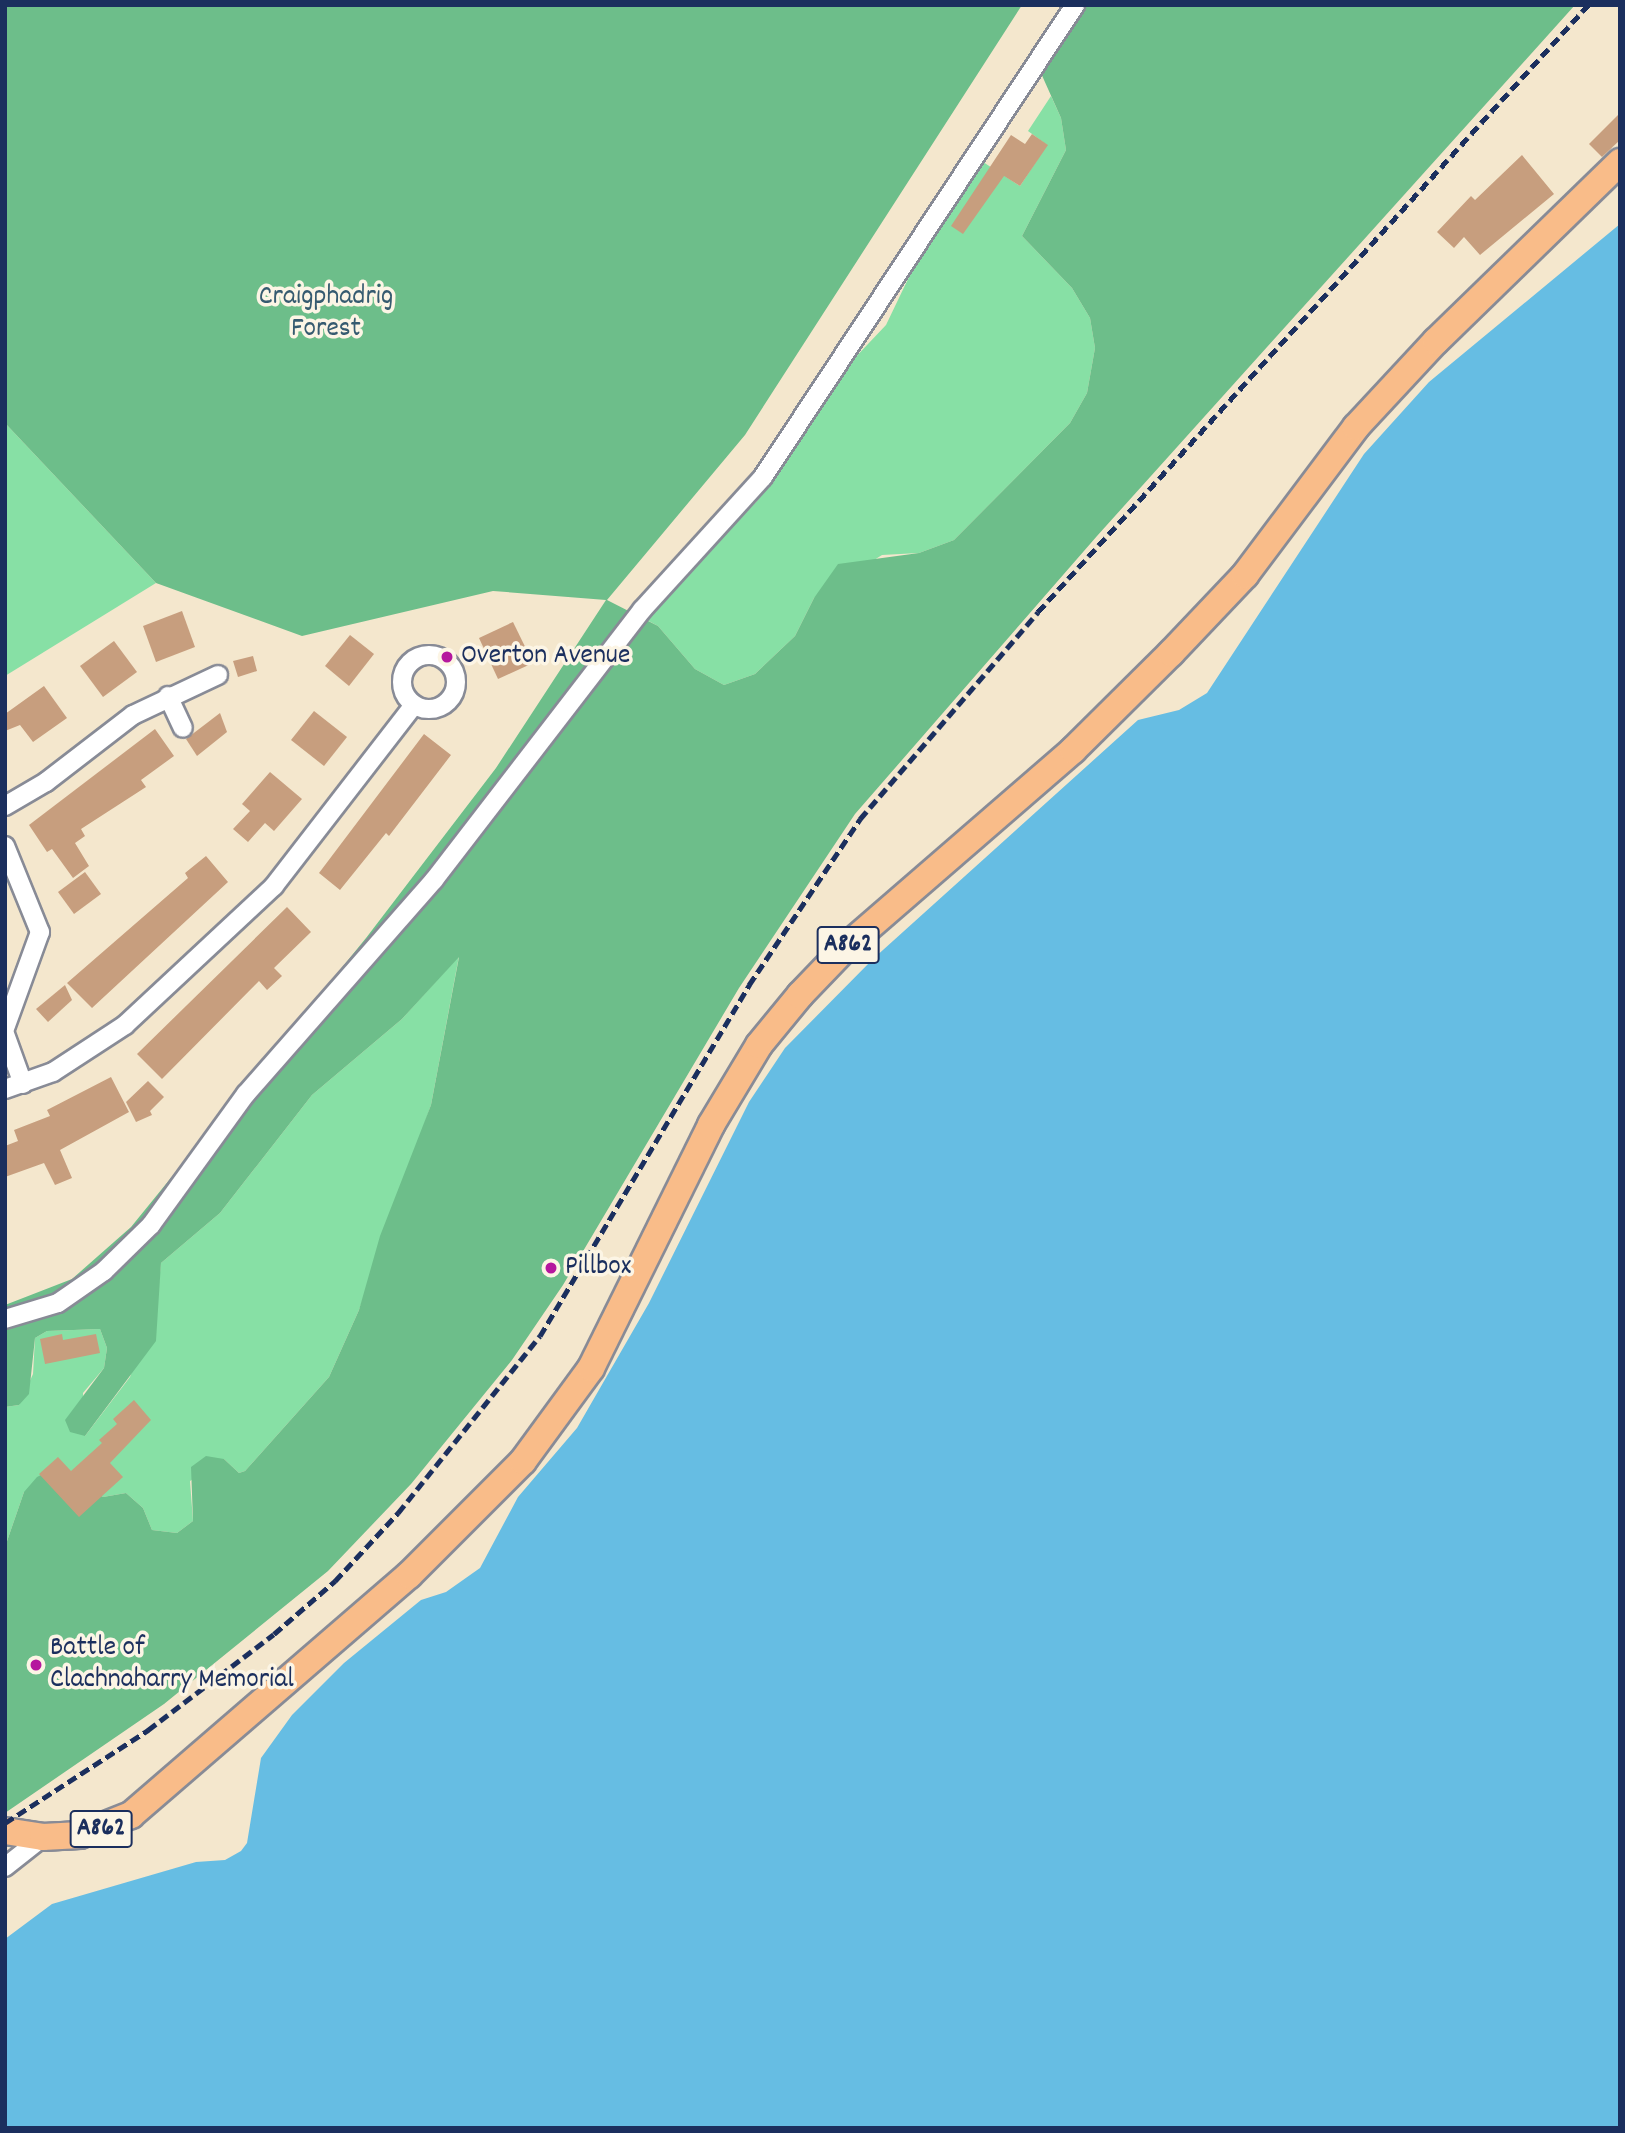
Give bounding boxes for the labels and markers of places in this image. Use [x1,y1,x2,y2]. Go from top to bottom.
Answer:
place label: Overton Avenue [461,640,630,674]
marker: Overton Avenue [439,649,455,665]
place label: Pillbox [565,1251,631,1285]
marker: Pillbox [543,1260,559,1276]
place label: Battle of Clachnaharry Memorial [50,1632,294,1698]
marker: Battle of Clachnaharry Memorial [28,1657,44,1673]

